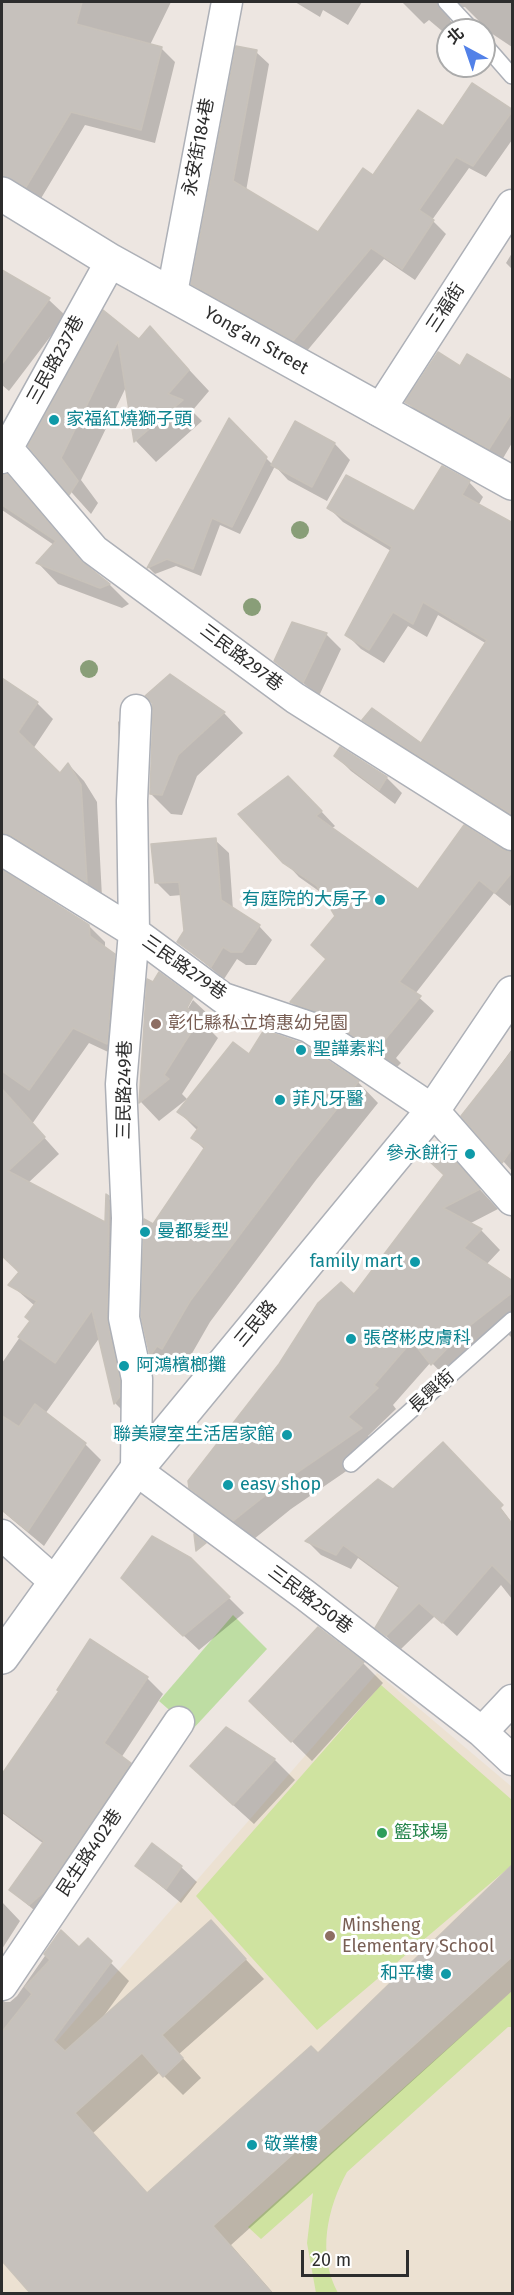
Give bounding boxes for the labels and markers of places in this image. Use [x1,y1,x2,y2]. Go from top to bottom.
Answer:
place label: 家福紅燒獅子頭 [66,409,192,431]
marker: 家福紅燒獅子頭 [47,413,61,427]
place label: 有庭院的大房子 [242,889,368,911]
marker: 有庭院的大房子 [373,893,387,907]
place label: 彰化縣私立堉惠幼兒園 [168,1013,348,1035]
marker: 彰化縣私立堉惠幼兒園 [149,1017,163,1031]
place label: 聖譁素料 [313,1039,385,1061]
marker: 聖譁素料 [294,1043,308,1057]
place label: 菲凡牙醫 [292,1089,364,1111]
marker: 菲凡牙醫 [273,1093,287,1107]
place label: 參永餅行 [386,1143,458,1165]
marker: 參永餅行 [463,1147,477,1161]
place label: 曼都髮型 [157,1221,229,1243]
marker: 曼都髮型 [138,1225,152,1239]
place label: family mart [310,1251,403,1273]
marker: family mart [408,1255,422,1269]
place label: 張啓彬皮膚科 [363,1328,471,1350]
marker: 張啓彬皮膚科 [344,1332,358,1346]
place label: 阿鴻檳榔攤 [136,1355,226,1377]
marker: 阿鴻檳榔攤 [117,1359,131,1373]
place label: 聯美寢室生活居家館 [113,1424,275,1446]
marker: 聯美寢室生活居家館 [280,1428,294,1442]
place label: easy shop [240,1474,321,1496]
marker: easy shop [221,1478,235,1492]
place label: 籃球場 [394,1822,448,1844]
marker: 籃球場 [375,1826,389,1840]
place label: Minsheng Elementary School [342,1915,494,1958]
marker: Minsheng Elementary School [323,1929,337,1943]
place label: 和平樓 [380,1963,434,1985]
marker: 和平樓 [439,1967,453,1981]
place label: 敬業樓 [264,2134,318,2156]
marker: 敬業樓 [245,2138,259,2152]

